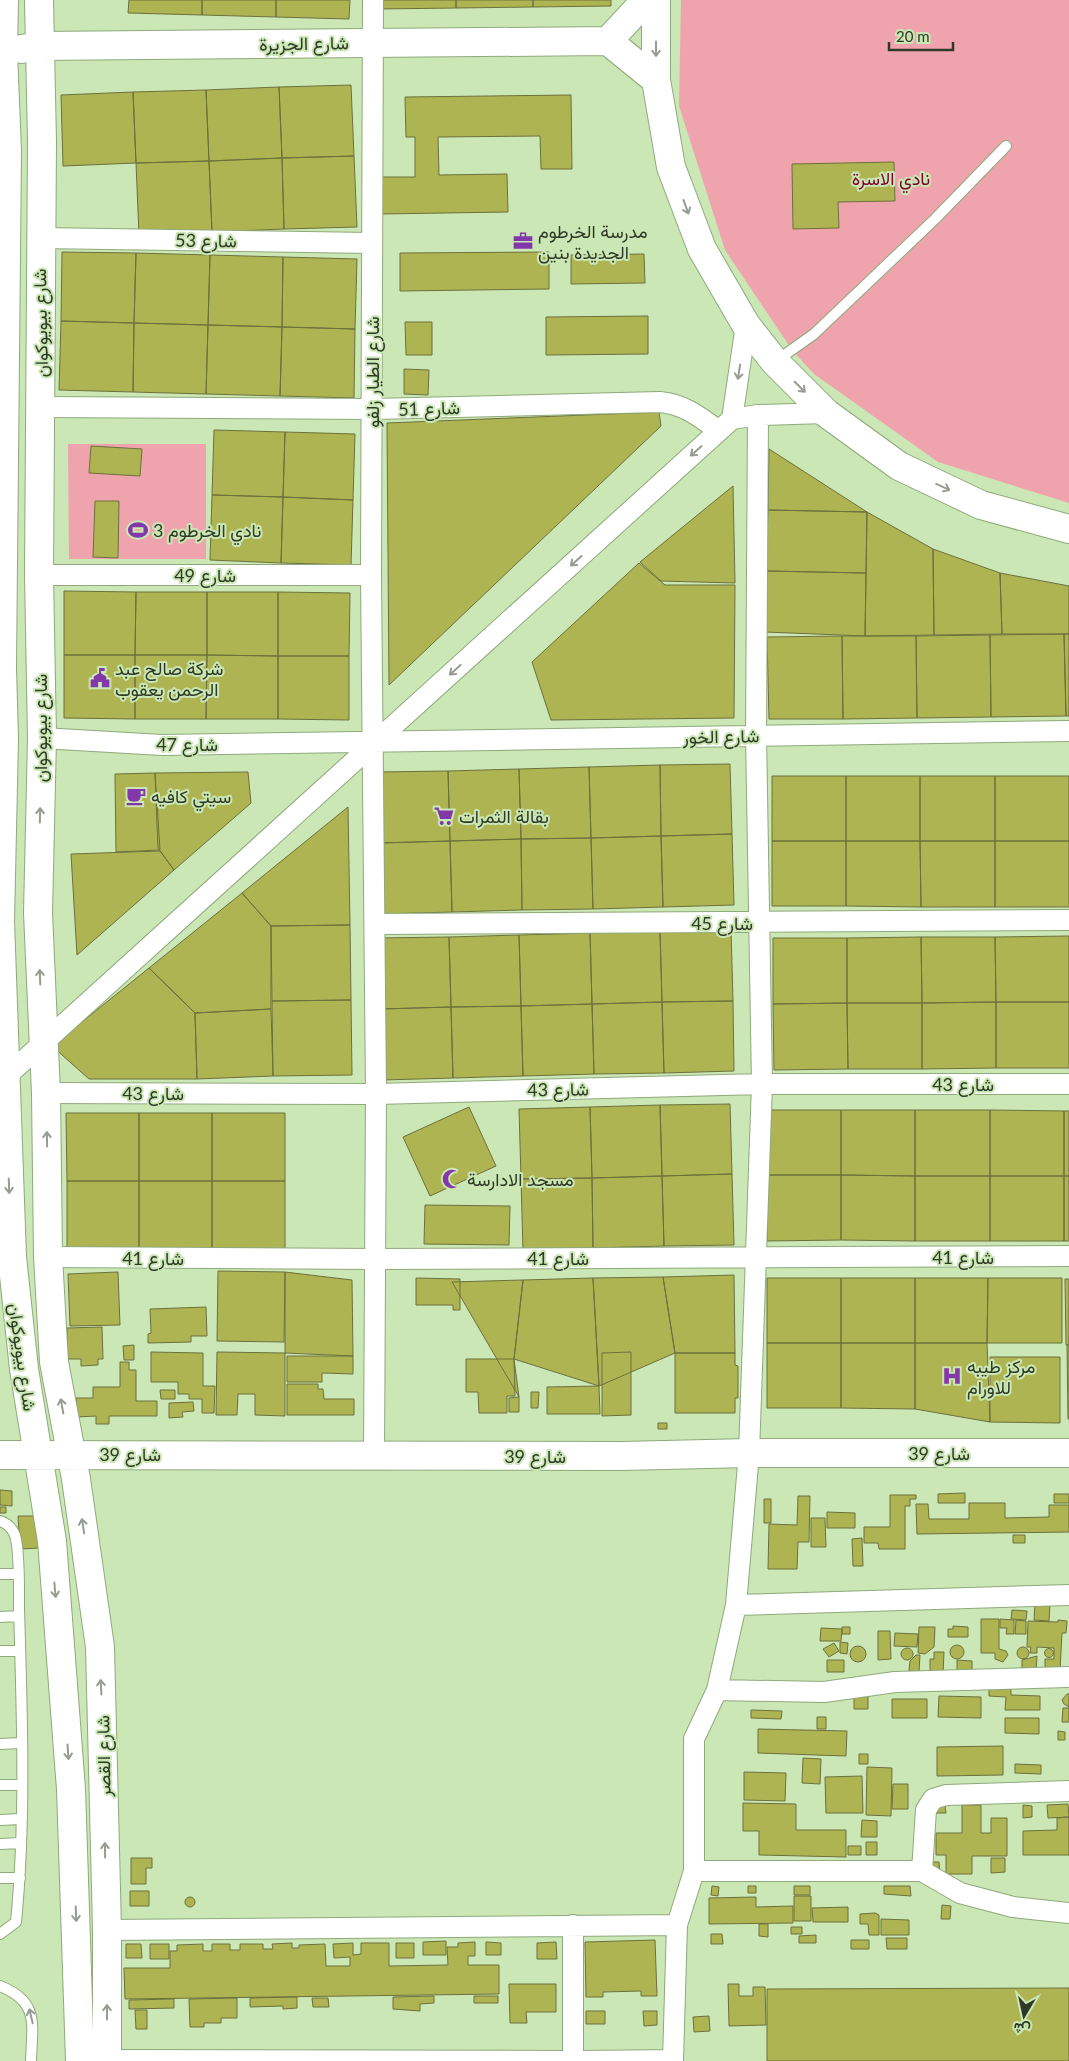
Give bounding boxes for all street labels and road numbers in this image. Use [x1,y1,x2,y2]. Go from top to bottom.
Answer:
street label: شارع الجزيرة [259,31,349,57]
street label: شارع 53 [175,228,237,254]
street label: شارع بيويوكوان [28,268,54,377]
street label: شارع الطيار زلفو [361,316,385,428]
street label: شارع 51 [398,396,460,422]
street label: شارع 49 [174,564,236,588]
street label: شارع بيويوكوان [29,674,53,782]
street label: شارع الخور [682,724,760,750]
street label: شارع 47 [156,733,218,757]
street label: شارع 45 [691,912,753,936]
street label: شارع 43 [932,1073,994,1097]
street label: شارع 43 [527,1077,589,1103]
street label: شارع 43 [122,1082,184,1106]
street label: شارع 41 [932,1246,994,1270]
street label: شارع 41 [122,1247,184,1271]
street label: شارع 41 [527,1247,589,1271]
street label: شارع بيويوكوان [3,1302,41,1413]
street label: شارع 39 [908,1442,970,1466]
street label: شارع 39 [99,1443,161,1467]
street label: شارع 39 [504,1445,566,1469]
street label: شارع القصر [91,1715,117,1798]

